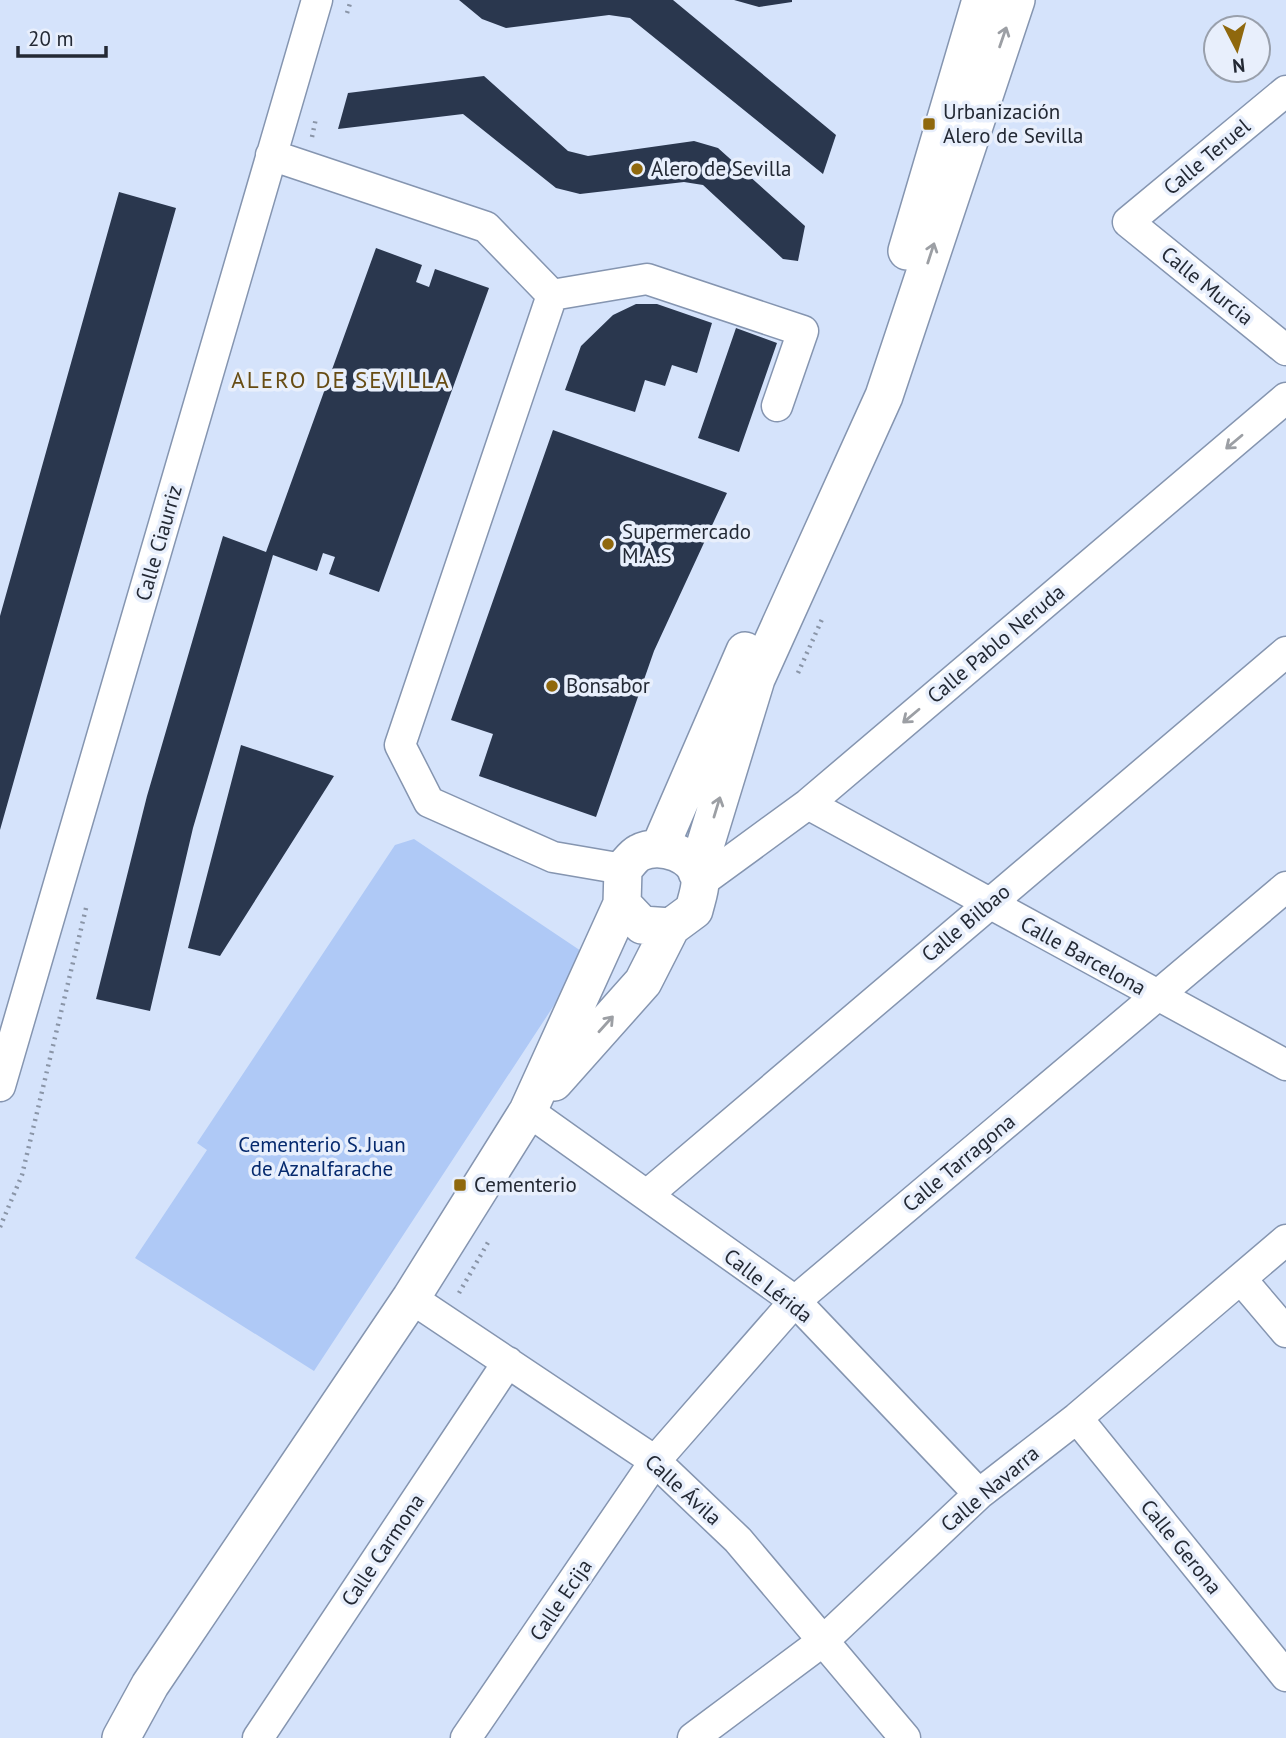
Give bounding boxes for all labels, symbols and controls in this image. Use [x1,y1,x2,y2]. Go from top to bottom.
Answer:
scale bar [18,14,105,58]
north arrow [1202,14,1272,84]
text: 20 m [28,25,74,52]
one-way arrow [998,26,1011,48]
text: N [1231,53,1246,78]
place label: Urbanización Alero de Sevilla [943,98,1083,149]
street label: Calle Teruel [1158,113,1256,201]
marker: Urbanización Alero de Sevilla [921,116,937,132]
place label: Alero de Sevilla [651,155,791,182]
marker: Alero de Sevilla [629,161,645,177]
street label: Calle Murcia [1156,240,1259,331]
one-way arrow [926,242,939,264]
district label: ALERO DE SEVILLA [231,365,451,394]
one-way arrow [1225,434,1243,450]
street label: Calle Ciaurriz [129,482,188,604]
place label: Supermercado M.A.S [622,518,751,569]
marker: Supermercado M.A.S [600,536,616,552]
street label: Calle Pablo Neruda [921,578,1070,709]
place label: Bonsabor [566,672,650,699]
marker: Bonsabor [544,678,560,694]
one-way arrow [903,708,921,724]
one-way arrow [711,796,724,818]
street label: Calle Bilbao [916,878,1016,968]
street label: Calle Barcelona [1016,910,1151,1001]
one-way arrow [598,1015,614,1033]
street label: Calle Tarragona [897,1108,1021,1218]
park label: Cementerio S. Juan de Aznalfarache [238,1131,406,1182]
place label: Cementerio [474,1171,577,1198]
marker: Cementerio [452,1177,468,1193]
street label: Calle Lérida [718,1243,818,1329]
street label: Calle Navarra [935,1440,1044,1538]
street label: Calle Ávila [639,1448,727,1531]
street label: Calle Carmona [335,1488,430,1611]
street label: Calle Gerona [1135,1494,1228,1600]
street label: Calle Ecija [523,1554,598,1646]

